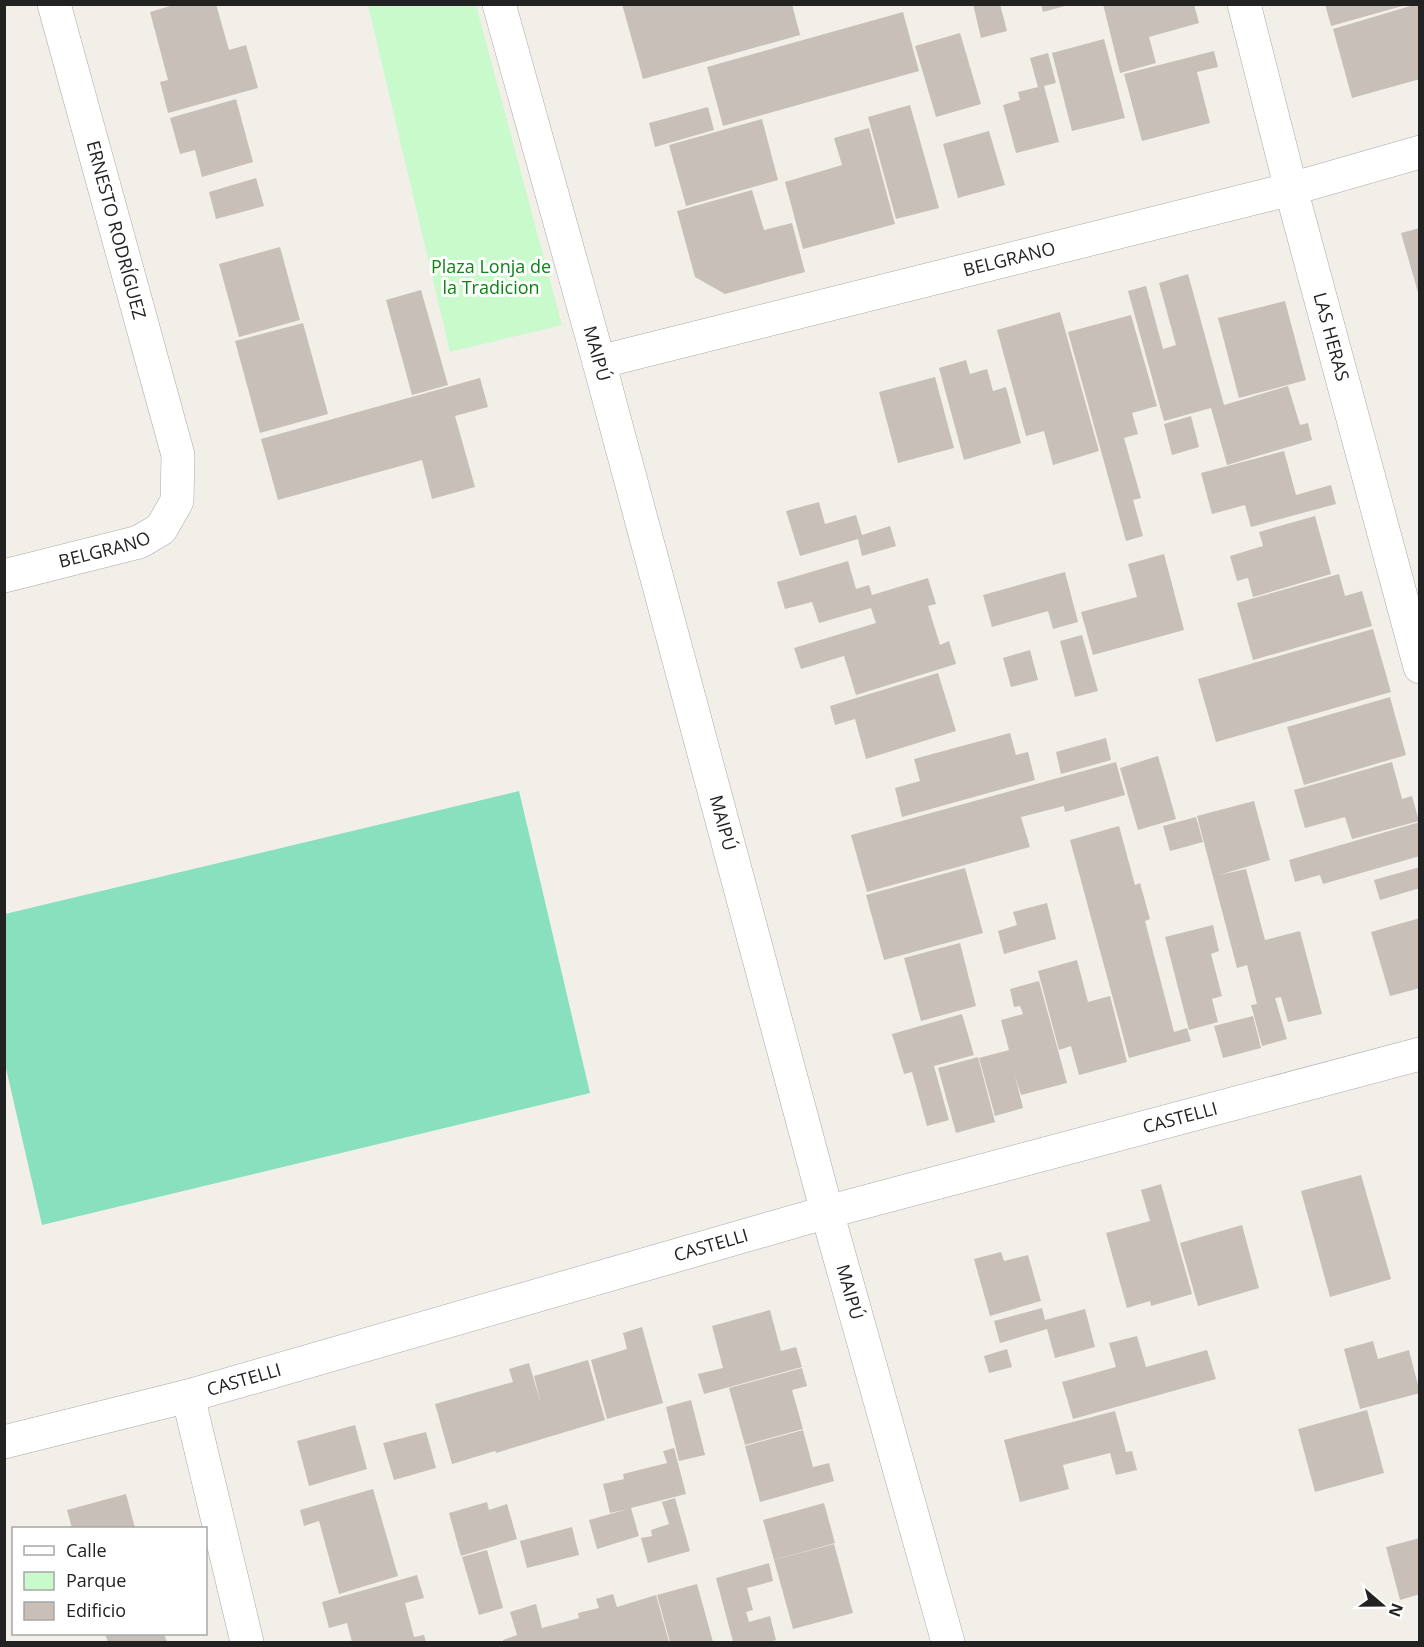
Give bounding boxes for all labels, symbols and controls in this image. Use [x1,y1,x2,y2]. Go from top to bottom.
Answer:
street label: ERNESTO RODRÍGUEZ [82,138,152,322]
street label: BELGRANO [961,235,1058,282]
park label: Plaza Lonja de la Tradicion [431,254,551,299]
street label: LAS HERAS [1308,290,1355,384]
street label: MAIPÚ [578,323,617,384]
street label: BELGRANO [56,525,155,573]
street label: MAIPÚ [705,792,743,853]
street label: CASTELLI [1140,1096,1220,1138]
street label: CASTELLI [671,1222,751,1267]
street label: MAIPÚ [831,1261,870,1322]
street label: CASTELLI [204,1357,284,1401]
legend [12,1527,207,1635]
text: Calle [66,1538,107,1562]
text: Parque [66,1568,126,1592]
north arrow [1352,1575,1412,1635]
text: Edificio [66,1598,126,1622]
text: N [1384,1600,1409,1620]

